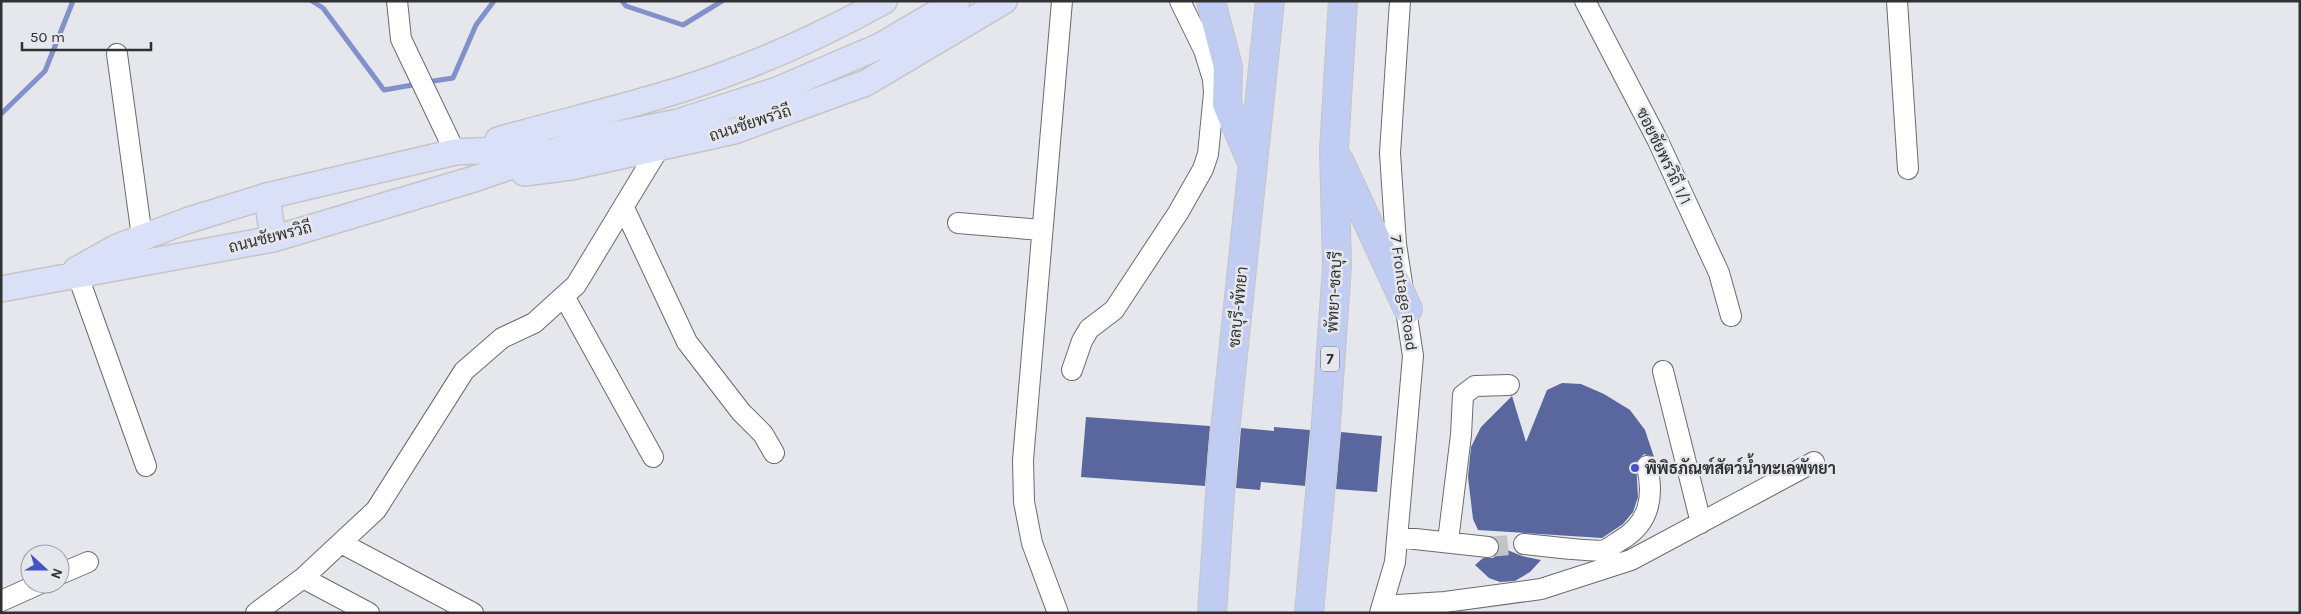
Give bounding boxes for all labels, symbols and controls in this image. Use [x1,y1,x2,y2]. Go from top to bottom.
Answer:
scale bar [22,20,151,52]
text: 50 m [30,28,65,46]
street label: ถนนชัยพรวิถี [706,99,793,145]
street label: ซอยชัยพรวิถี 1/1 [1632,104,1697,207]
street label: ถนนชัยพรวิถี [226,216,314,257]
street label: 7 Frontage Road [1386,234,1422,352]
street label: พัทยา-ชลบุรี [1320,250,1348,333]
street label: ชลบุรี-พัทยา [1222,265,1254,349]
road number: 7 [1321,346,1339,372]
place label: พิพิธภัณฑ์สัตว์น้ำทะเลพัทยา [1645,453,1836,478]
marker: พิพิธภัณฑ์สัตว์น้ำทะเลพัทยา [1629,462,1641,474]
north arrow [20,544,70,594]
text: N [47,566,66,581]

